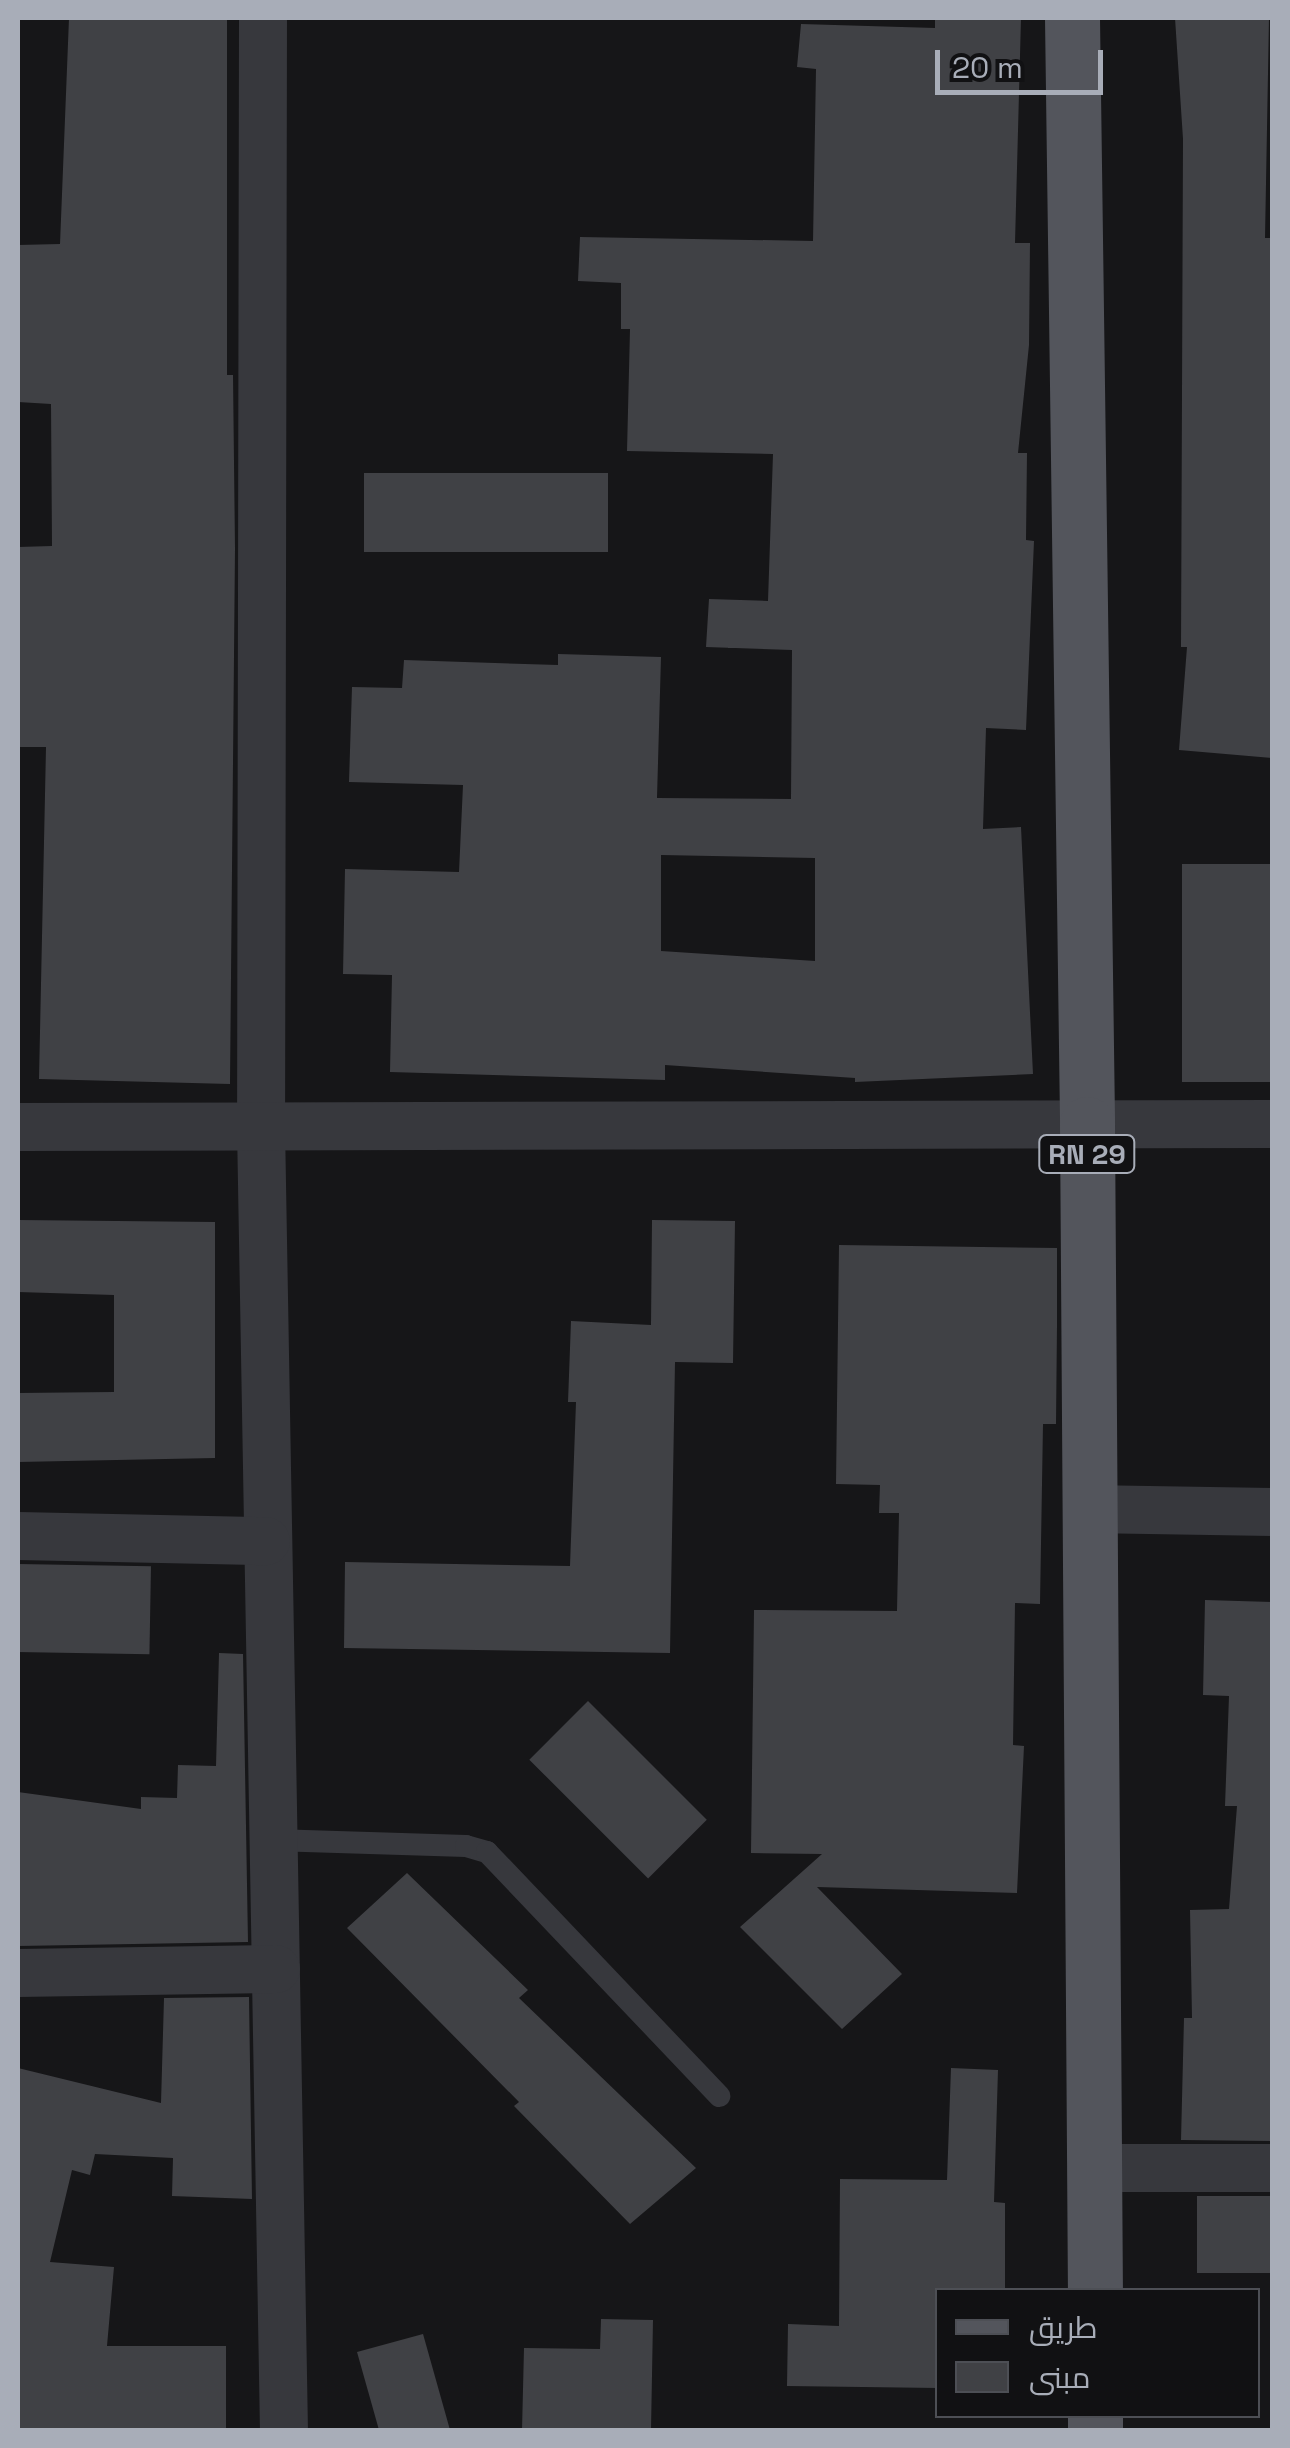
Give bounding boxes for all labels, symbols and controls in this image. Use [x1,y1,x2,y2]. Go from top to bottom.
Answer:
scale bar [940,30,1108,92]
text: 20 m [952,48,1023,87]
road number: RN 29 [1037,1131,1137,1177]
legend [935,2288,1260,2418]
text: طريق [1029,2308,1098,2347]
text: مبنى [1029,2358,1090,2397]

